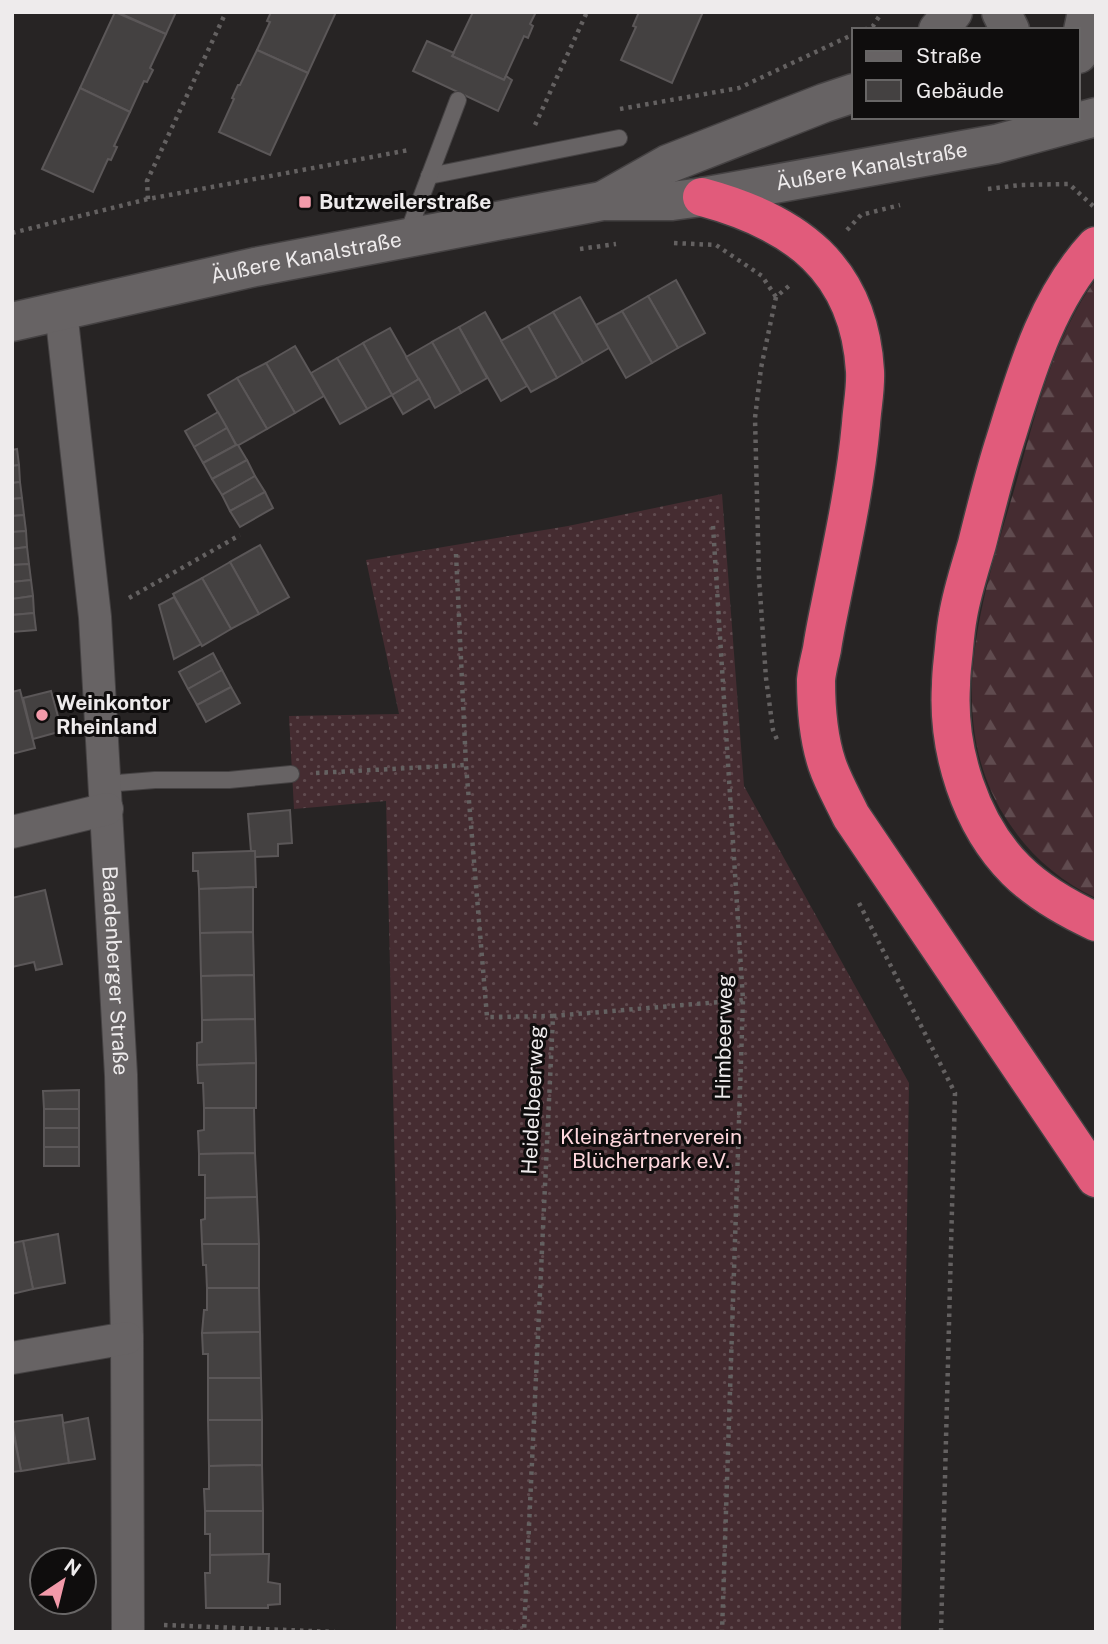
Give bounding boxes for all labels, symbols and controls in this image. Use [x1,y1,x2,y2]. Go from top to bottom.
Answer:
legend [852,28,1080,119]
text: Straße [916,43,982,68]
text: Gebäude [916,78,1004,103]
street label: Äußere Kanalstraße [774,136,969,195]
place label: Butzweilerstraße [319,189,491,214]
marker: Butzweilerstraße [297,194,313,210]
street label: Äußere Kanalstraße [208,226,404,289]
place label: Weinkontor Rheinland [56,690,171,739]
marker: Weinkontor Rheinland [34,707,50,723]
street label: Baadenberger Straße [97,865,134,1076]
street label: Himbeerweg [710,974,737,1100]
street label: Heidelbeerweg [516,1025,549,1175]
park label: Kleingärtnerverein Blücherpark e.V. [560,1124,742,1173]
north arrow [28,1546,98,1616]
text: N [60,1554,85,1580]

